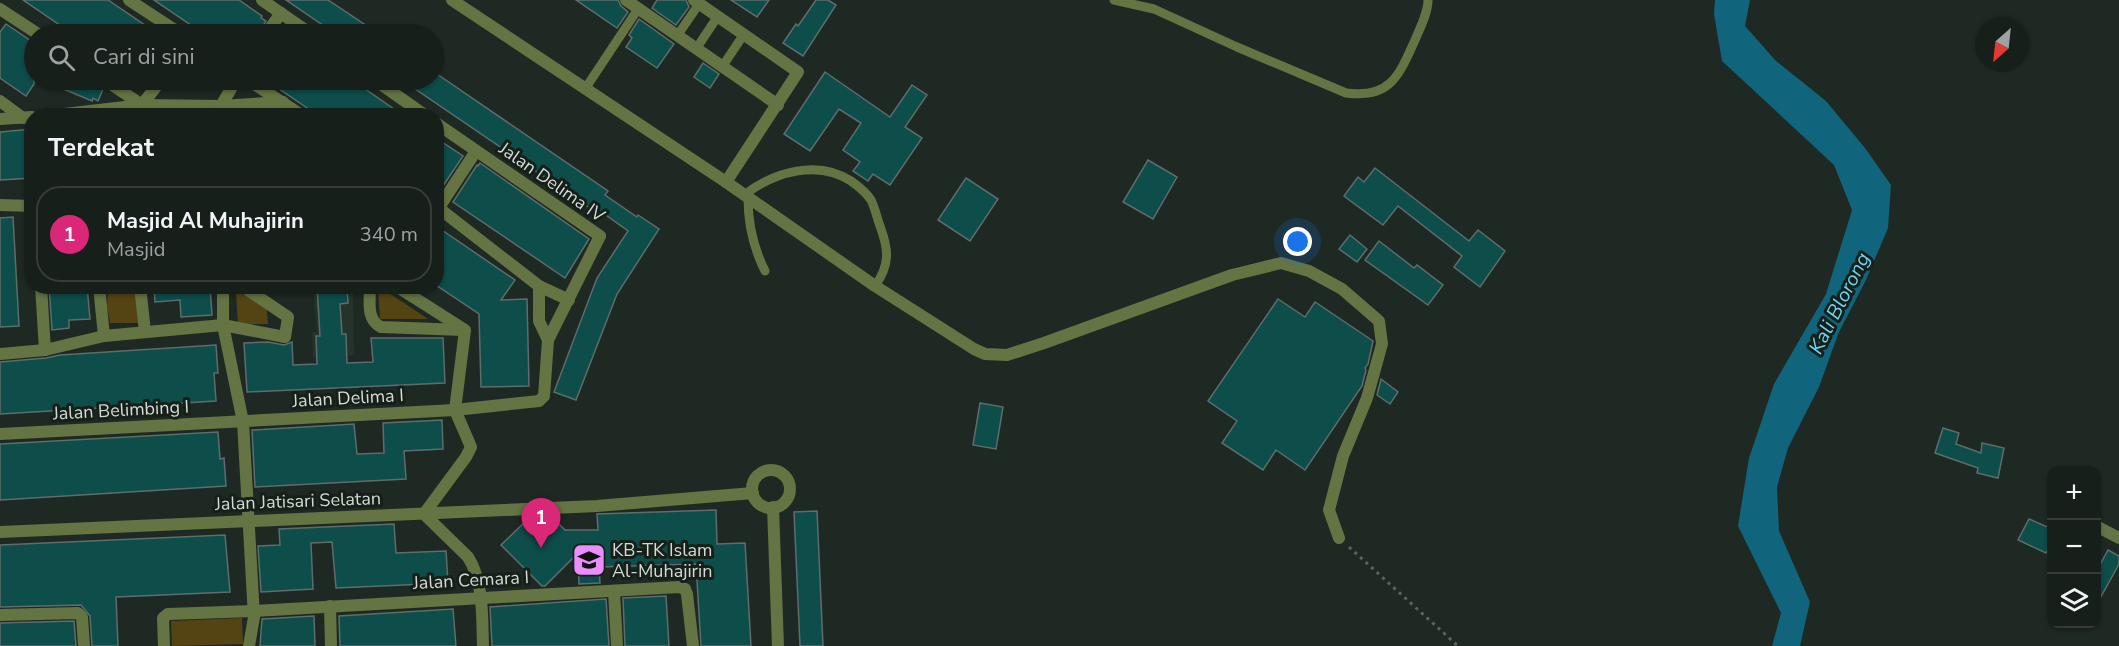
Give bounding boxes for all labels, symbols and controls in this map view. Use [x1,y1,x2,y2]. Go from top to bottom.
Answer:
north arrow [1975,18,2029,72]
search box [24,24,444,90]
icon: search [45,41,78,74]
text: Cari di sini [93,42,195,72]
text: Terdekat [48,130,154,165]
street label: Jalan Delima IV [493,136,610,228]
text: Masjid Al Muhajirin [107,206,304,236]
text: 1 [64,221,76,248]
text: 340 m [360,221,418,248]
your location [1283,227,1312,256]
text: Masjid [107,236,165,263]
water label: Kali Blorong [1802,248,1877,359]
street label: Jalan Delima I [291,383,404,413]
street label: Jalan Belimbing I [51,394,190,426]
map controls [2047,466,2101,628]
button: + [2047,466,2101,520]
street label: Jalan Jatisari Selatan [214,486,381,516]
pin: 1 [522,498,560,548]
button: − [2047,520,2101,574]
place label: KB-TK Islam Al-Muhajirin [612,538,712,583]
school or university icon: KB-TK Islam Al-Muhajirin [571,542,607,578]
street label: Jalan Cemara I [411,565,530,595]
button: layers [2047,574,2101,628]

